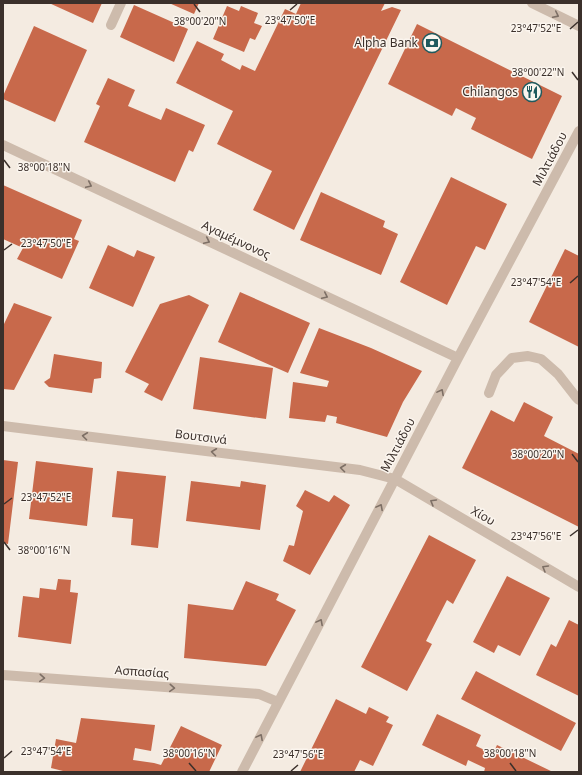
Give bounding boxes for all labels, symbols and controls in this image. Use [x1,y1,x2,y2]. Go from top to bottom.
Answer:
one-way arrow [551,10,559,17]
text: 23°47'50"E [265,13,315,27]
text: 38°00'20"N [174,14,226,28]
text: 23°47'52"E [511,21,561,35]
bank icon: Alpha Bank [421,32,443,54]
place label: Alpha Bank [354,34,419,51]
text: 38°00'22"N [512,65,564,79]
restaurant icon: Chilangos [521,81,543,103]
place label: Chilangos [462,83,518,100]
street label: Μιλτιάδου [528,129,571,189]
text: 38°00'18"N [18,160,70,174]
one-way arrow [85,180,92,188]
street label: Αγαμέμνονος [199,216,273,263]
text: 23°47'50"E [21,236,71,250]
one-way arrow [203,236,210,244]
text: 23°47'54"E [511,275,561,289]
one-way arrow [320,291,328,299]
one-way arrow [436,389,443,396]
street label: Μιλτιάδου [376,415,419,475]
street label: Βουτσινά [174,425,229,448]
one-way arrow [82,432,88,441]
text: 38°00'20"N [512,447,564,461]
one-way arrow [211,448,217,457]
one-way arrow [340,464,346,473]
text: 23°47'52"E [21,490,71,504]
one-way arrow [430,499,437,506]
street label: Χίου [468,502,498,529]
one-way arrow [376,504,383,511]
text: 23°47'56"E [511,529,561,543]
text: 38°00'16"N [18,543,70,557]
one-way arrow [542,565,549,572]
one-way arrow [315,619,323,626]
street label: Ασπασίας [114,661,170,682]
one-way arrow [39,673,45,682]
one-way arrow [168,683,175,692]
one-way arrow [255,734,263,742]
text: 23°47'54"E [21,744,71,758]
text: 38°00'16"N [163,746,215,760]
text: 38°00'18"N [484,746,536,760]
text: 23°47'56"E [273,747,323,761]

